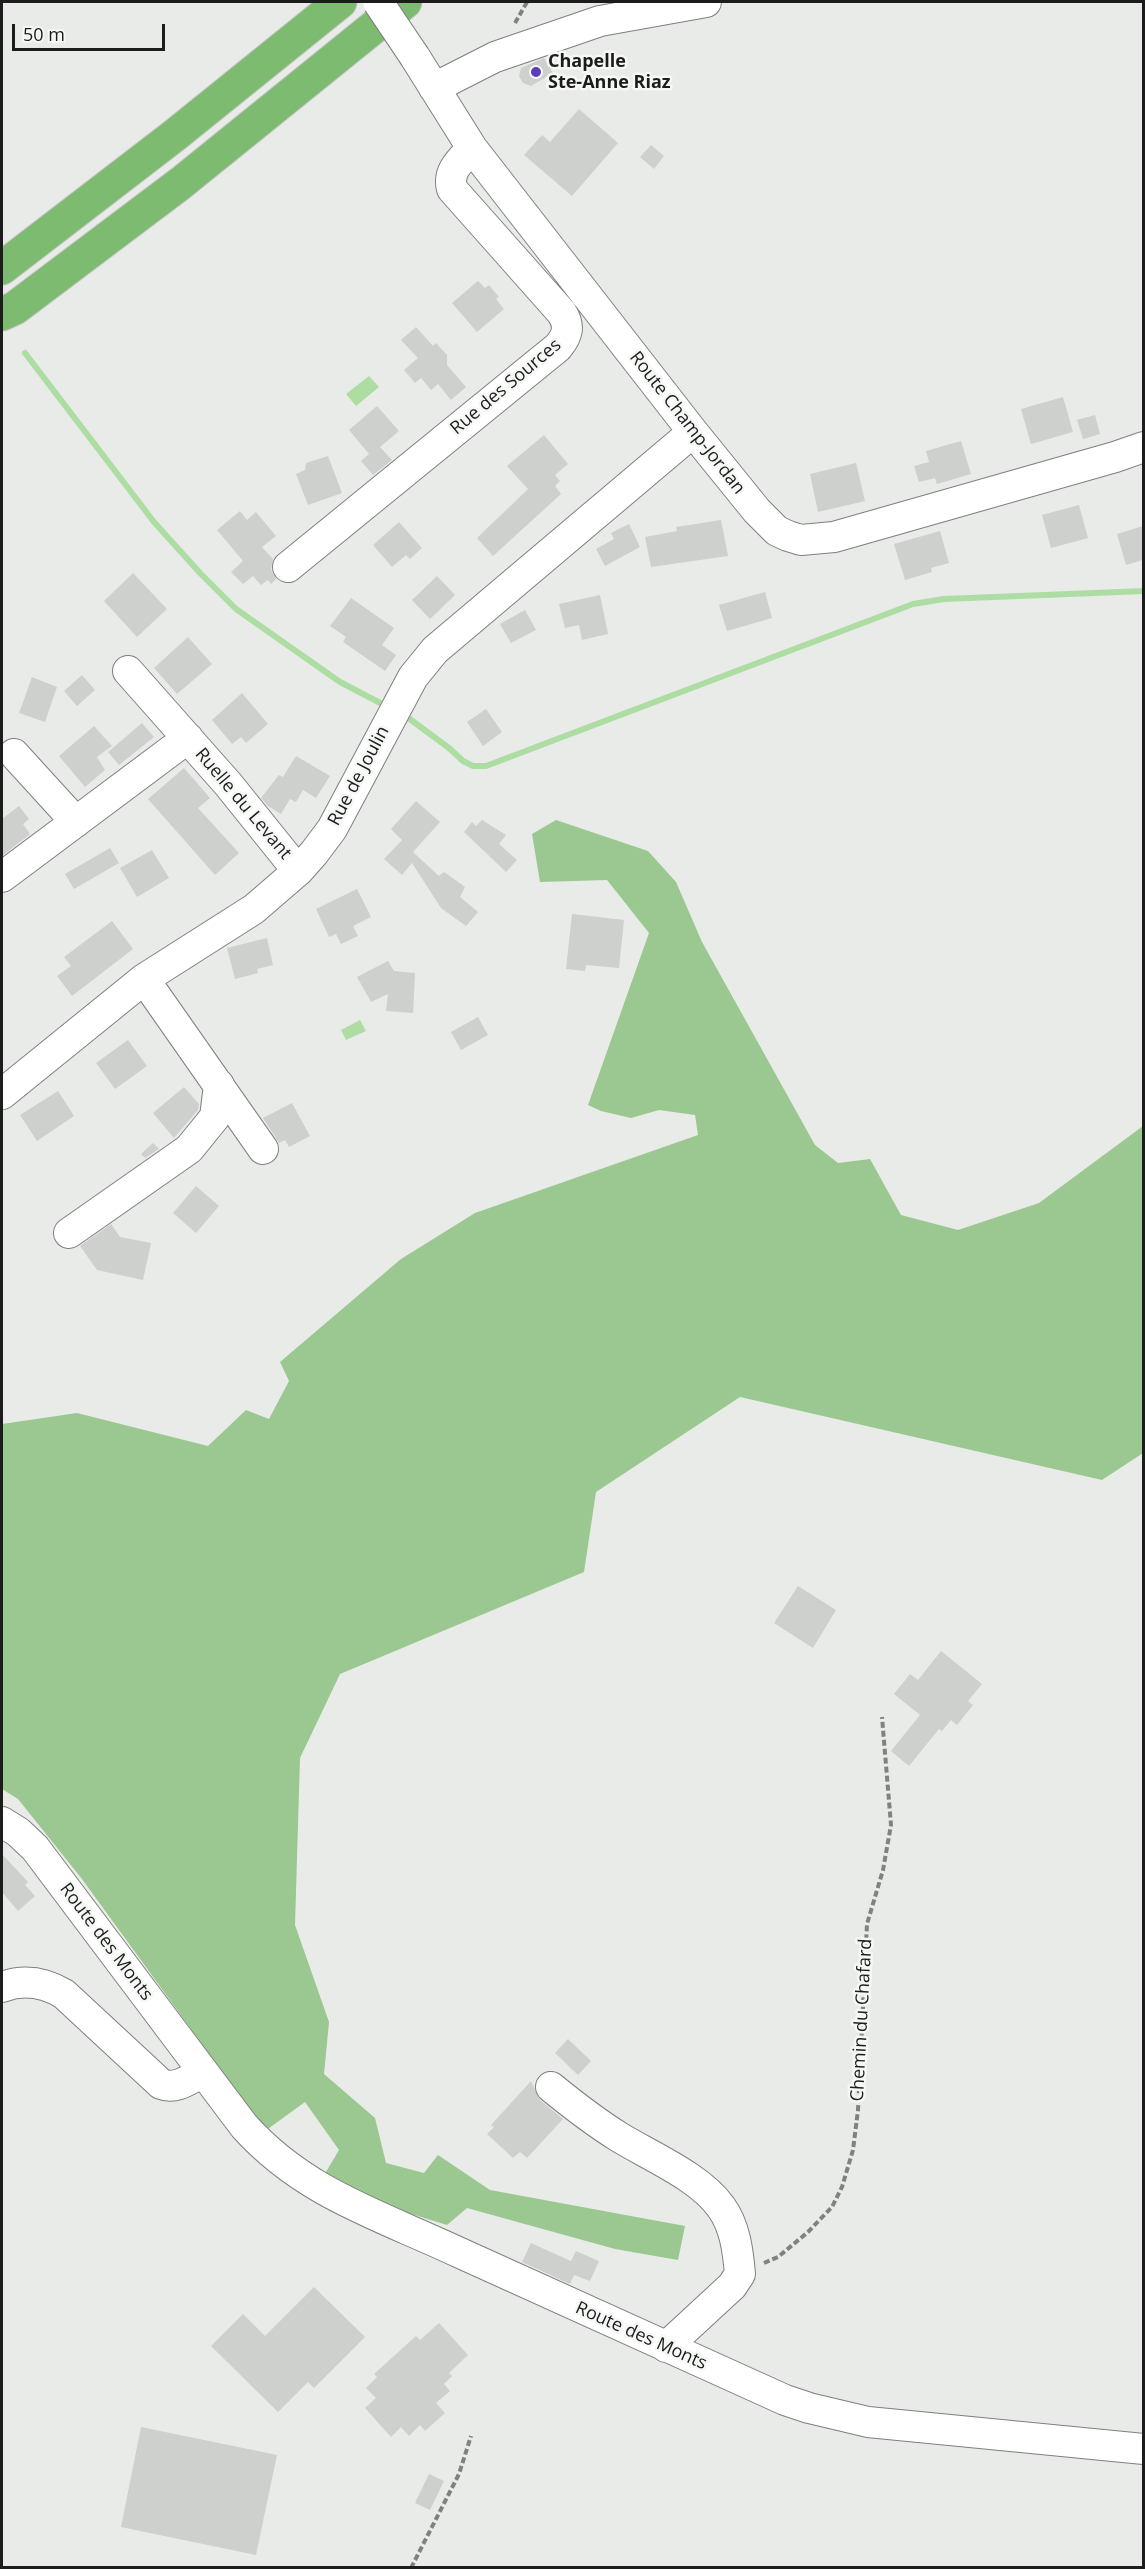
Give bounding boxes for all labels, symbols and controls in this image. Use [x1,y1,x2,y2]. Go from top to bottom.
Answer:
scale bar [15,12,168,50]
text: 50 m [23,22,65,46]
place label: Chapelle Ste-Anne Riaz [548,51,671,94]
marker: Chapelle Ste-Anne Riaz [529,65,543,79]
street label: Rue des Sources [446,334,566,440]
street label: Route Champ-Jordan [625,347,749,499]
street label: Rue de Joulin [324,723,394,829]
street label: Ruelle du Levant [190,744,296,864]
street label: Route des Monts [55,1879,157,2005]
street label: Chemin du Chafard [847,1938,877,2102]
street label: Route des Monts [572,2297,710,2375]

